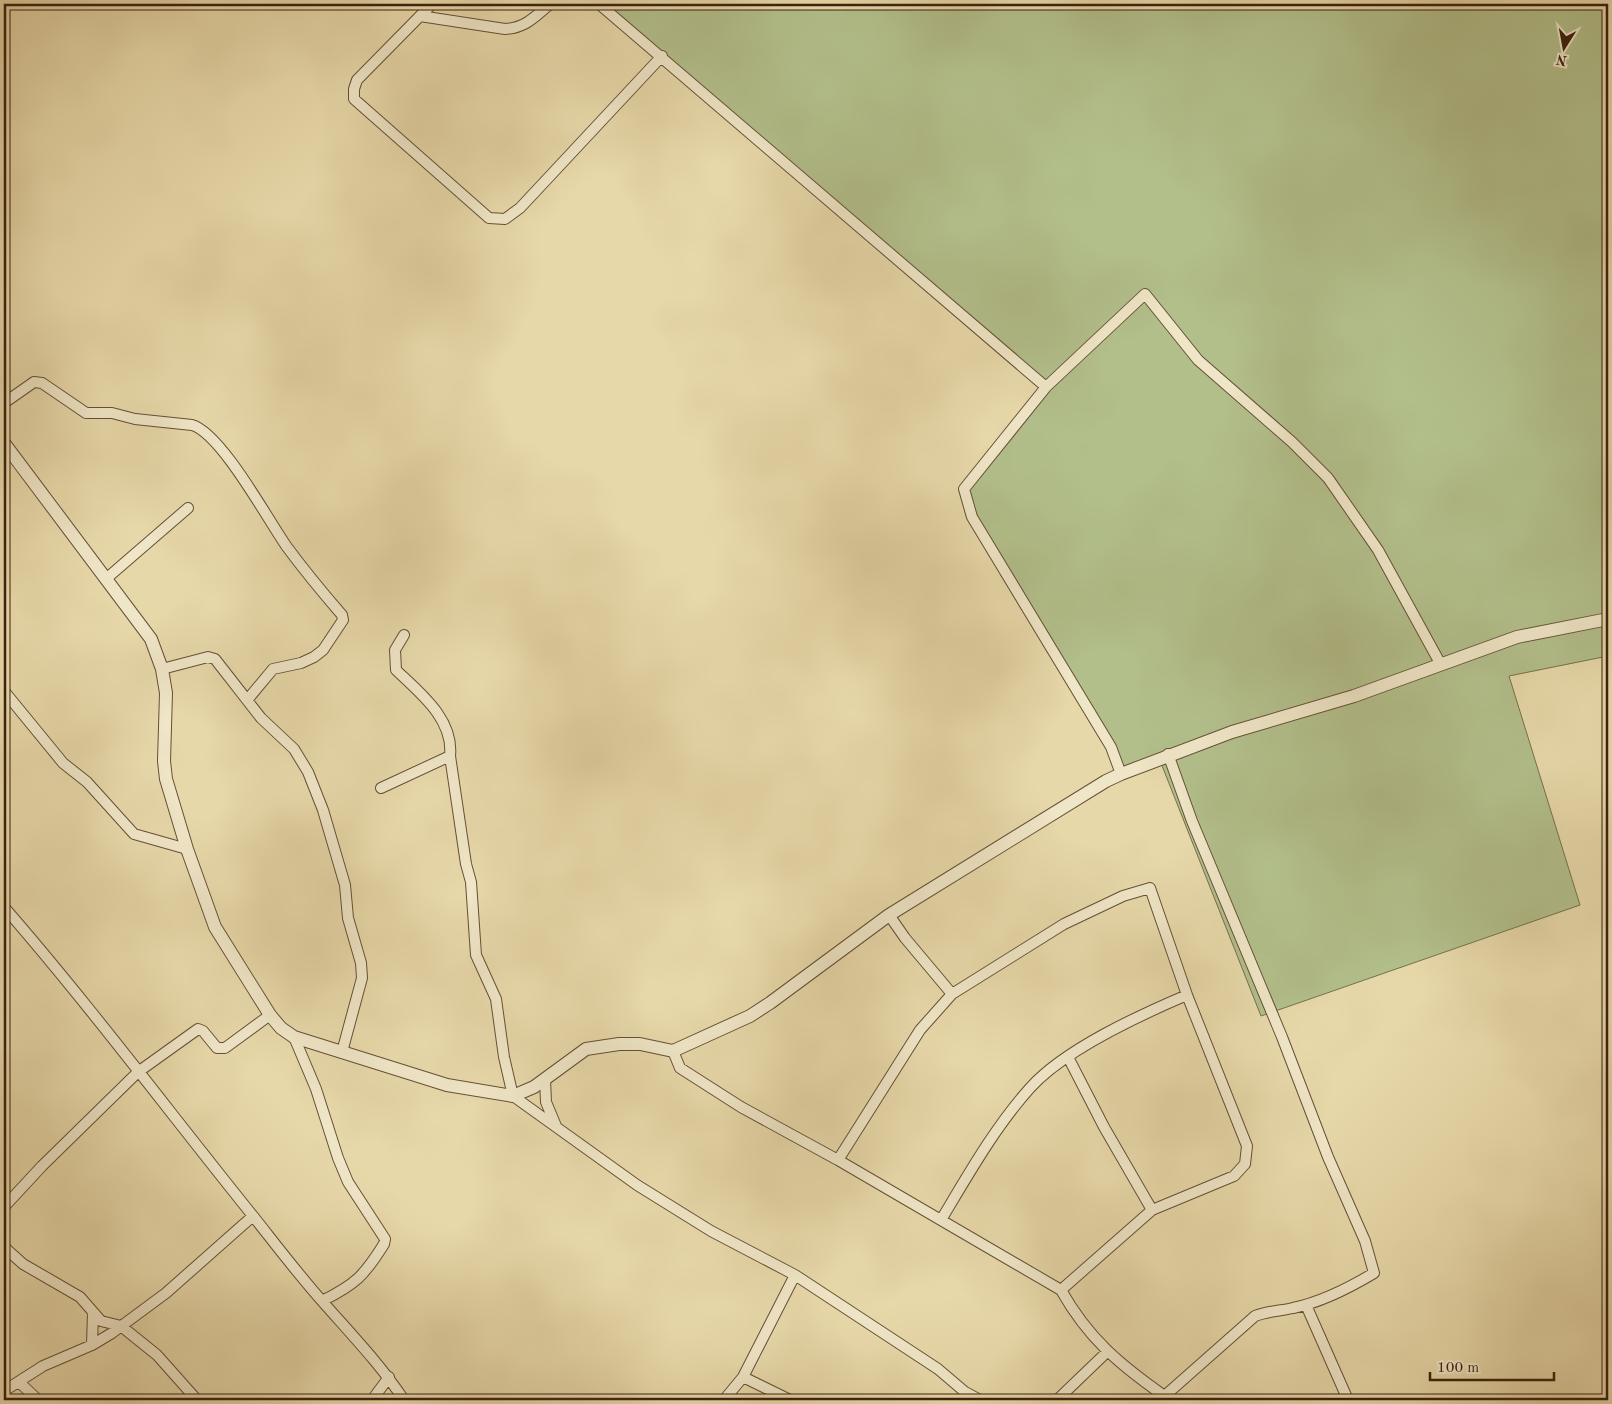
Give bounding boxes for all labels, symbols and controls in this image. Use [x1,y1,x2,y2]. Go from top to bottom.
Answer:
north arrow [1540,22,1590,72]
text: N [1555,52,1568,68]
scale bar [1430,1349,1553,1381]
text: 100 m [1437,1361,1479,1376]

